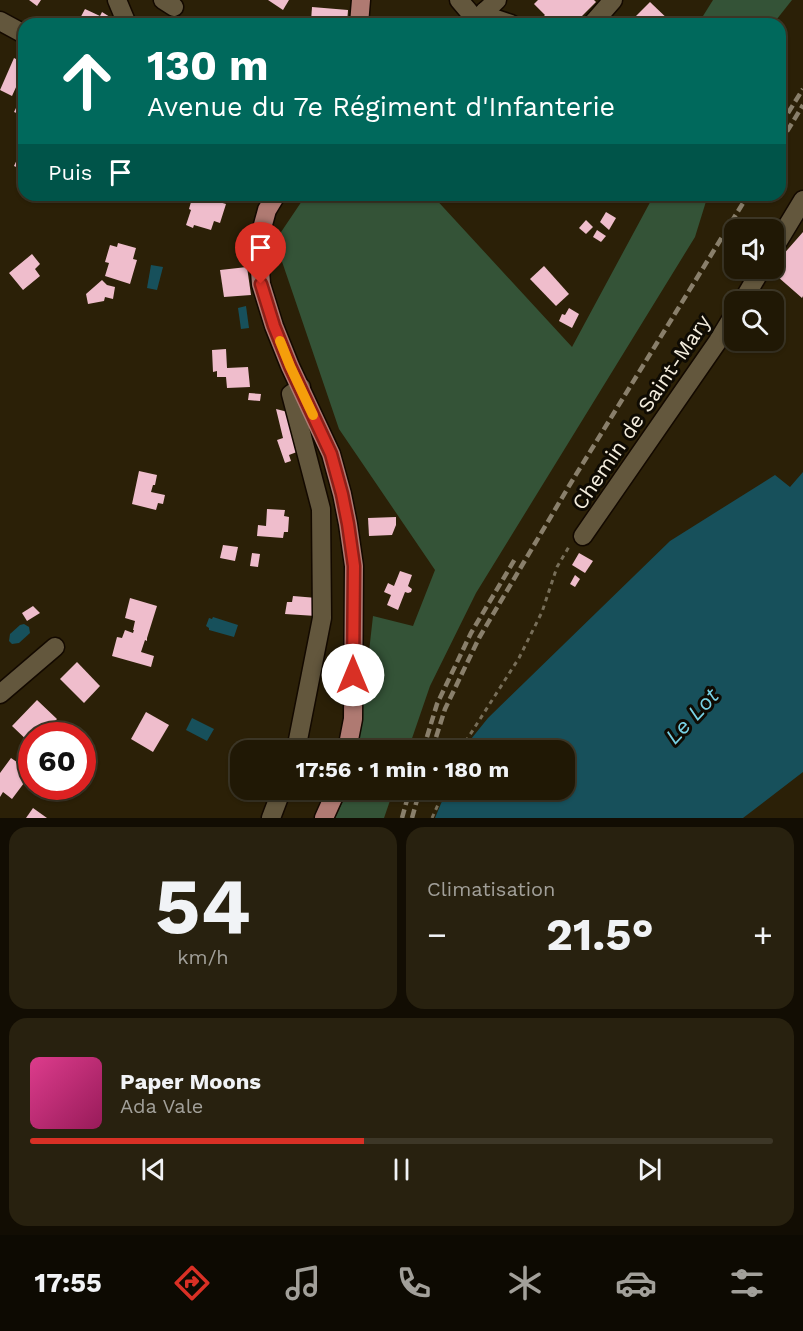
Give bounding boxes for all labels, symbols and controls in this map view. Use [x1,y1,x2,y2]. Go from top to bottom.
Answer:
text: 130 m [147,41,269,90]
icon: ahead [48,42,126,120]
text: Avenue du 7e Régiment d'Infanterie [147,91,615,123]
icon: arrive [104,156,137,189]
text: Puis [48,160,92,185]
map controls [724,219,784,351]
button: sound [724,219,784,279]
pin [235,222,286,284]
icon: arrive [244,231,277,264]
button: search [724,291,784,351]
street label: Chemin de Saint-Mary [566,310,716,514]
position arrow [321,643,385,707]
water label: Le Lot [660,682,725,749]
speed limit sign: 60 [18,722,96,800]
text: 17:56 · 1 min · 180 m [296,757,509,782]
text: 54 [155,860,251,952]
text: Climatisation [427,877,555,901]
text: 21.5° [546,908,654,961]
text: − [427,915,447,954]
text: + [753,915,773,954]
text: km/h [177,945,229,969]
text: Paper Moons [120,1069,261,1094]
text: Ada Vale [120,1094,203,1118]
icon: previous [137,1153,170,1186]
icon: pause [385,1153,418,1186]
icon: next [633,1153,666,1186]
icon: directions [171,1262,213,1304]
icon: music [282,1262,324,1304]
icon: phone [393,1262,435,1304]
icon: climate [504,1262,546,1304]
icon: car [615,1262,657,1304]
icon: filters [726,1262,768,1304]
text: 17:55 [35,1267,102,1299]

